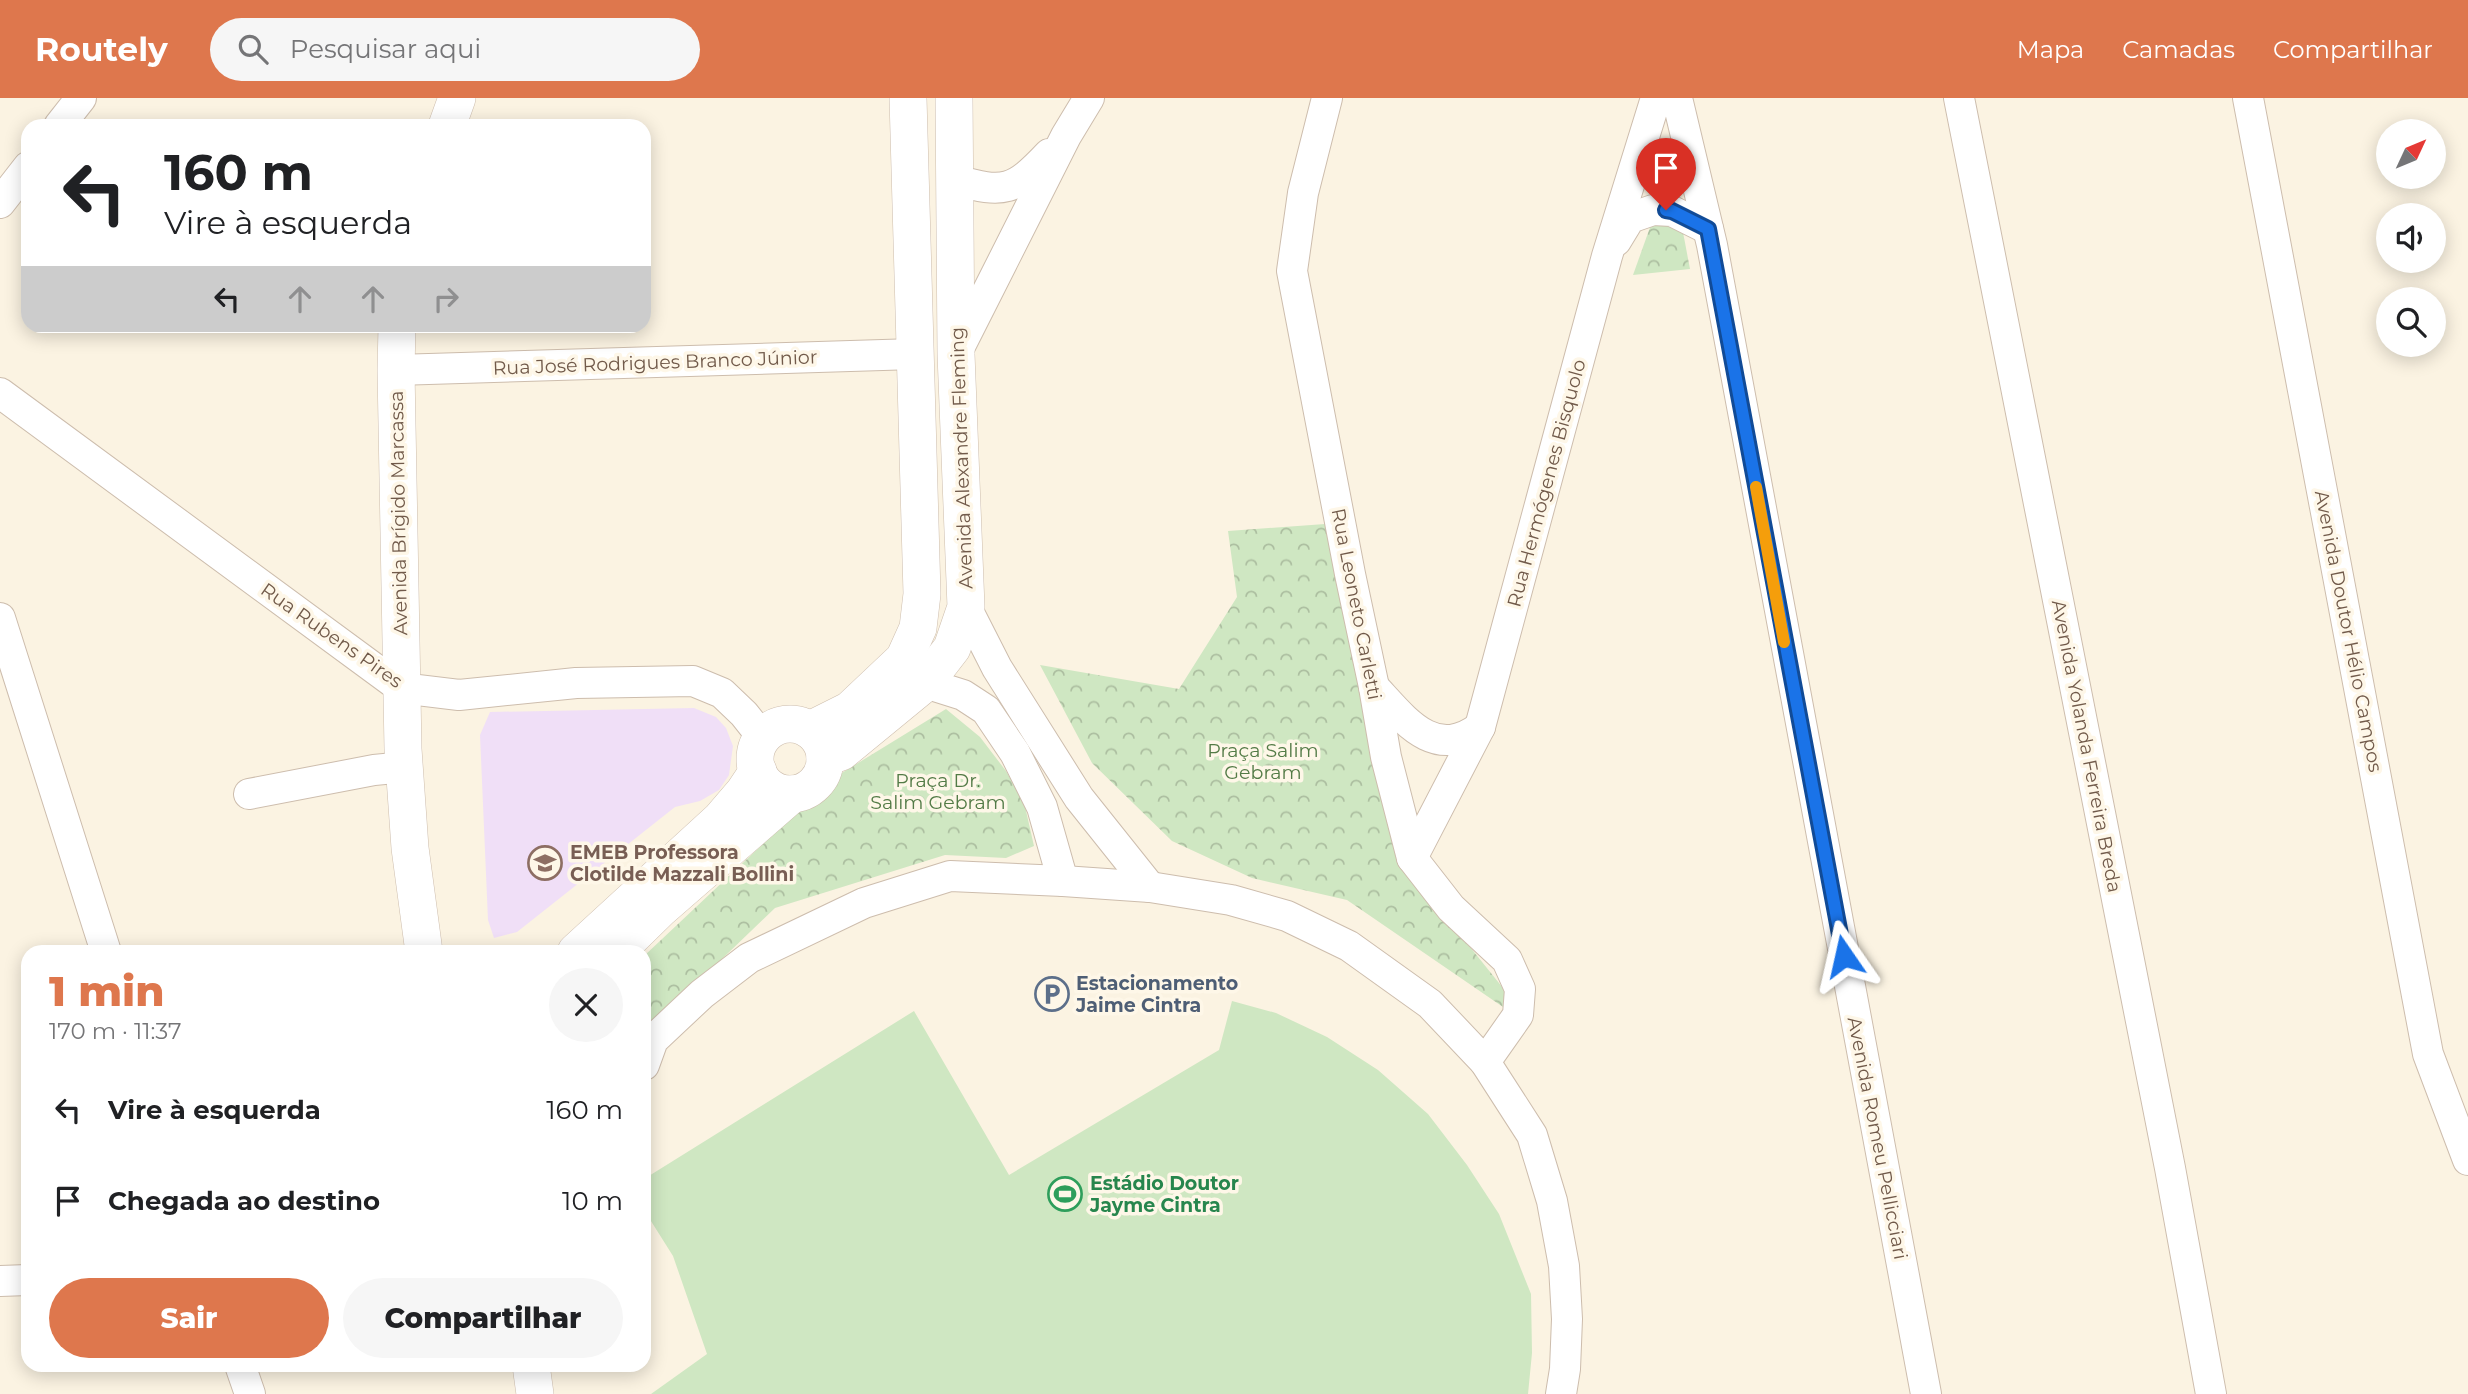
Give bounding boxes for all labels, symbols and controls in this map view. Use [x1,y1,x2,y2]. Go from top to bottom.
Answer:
search box [210,18,700,81]
text: Routely [35,29,168,69]
icon: search [234,30,272,68]
text: Pesquisar aqui [290,33,481,65]
text: Mapa [2017,35,2084,64]
text: Camadas [2122,35,2235,64]
text: Compartilhar [2273,35,2433,64]
north arrow [2376,119,2446,189]
map controls [2376,119,2446,357]
pin [1636,138,1696,210]
text: 160 m [164,143,313,202]
icon: left [49,147,140,238]
icon: arrive [1647,149,1685,187]
text: Vire à esquerda [164,203,412,242]
button: sound [2376,203,2446,273]
icon: left [208,280,246,318]
icon: ahead [281,280,319,318]
icon: ahead [354,280,392,318]
icon: right [427,280,465,318]
button: search [2376,287,2446,357]
street label: Avenida Alexandre Fleming [945,327,978,589]
street label: Rua José Rodrigues Branco Júnior [492,345,818,380]
street label: Rua Hermógenes Bisquolo [1502,357,1591,610]
street label: Avenida Brígido Marcassa [385,390,412,636]
street label: Avenida Doutor Hélio Campos [2310,488,2387,774]
street label: Rua Leoneto Carletti [1327,506,1386,702]
street label: Rua Rubens Pires [257,578,407,693]
street label: Avenida Yolanda Ferreira Breda [2047,598,2126,894]
park label: Praça Salim Gebram [1207,739,1319,784]
park label: Praça Dr. Salim Gebram [870,769,1006,814]
place label: EMEB Professora Clotilde Mazzali Bollini [570,841,794,886]
school or university icon: EMEB Professora Clotilde Mazzali Bollini [526,844,564,882]
position arrow [1807,919,1881,993]
text: 1 min [49,965,165,1017]
button: close [549,968,623,1042]
place label: Estacionamento Jaime Cintra [1075,972,1238,1017]
parking icon: Estacionamento Jaime Cintra [1033,975,1071,1013]
street label: Avenida Romeu Pellicciari [1843,1015,1912,1261]
text: 170 m · 11:37 [49,1017,182,1045]
icon: left [49,1091,87,1129]
text: Vire à esquerda [108,1094,321,1126]
text: 160 m [546,1094,623,1126]
place label: Estádio Doutor Jayme Cintra [1089,1172,1239,1217]
sports icon: Estádio Doutor Jayme Cintra [1046,1175,1084,1213]
icon: arrive [49,1182,87,1220]
text: Chegada ao destino [108,1185,380,1217]
text: 10 m [562,1185,623,1217]
button: Sair [49,1278,329,1358]
button: Compartilhar [343,1278,623,1358]

